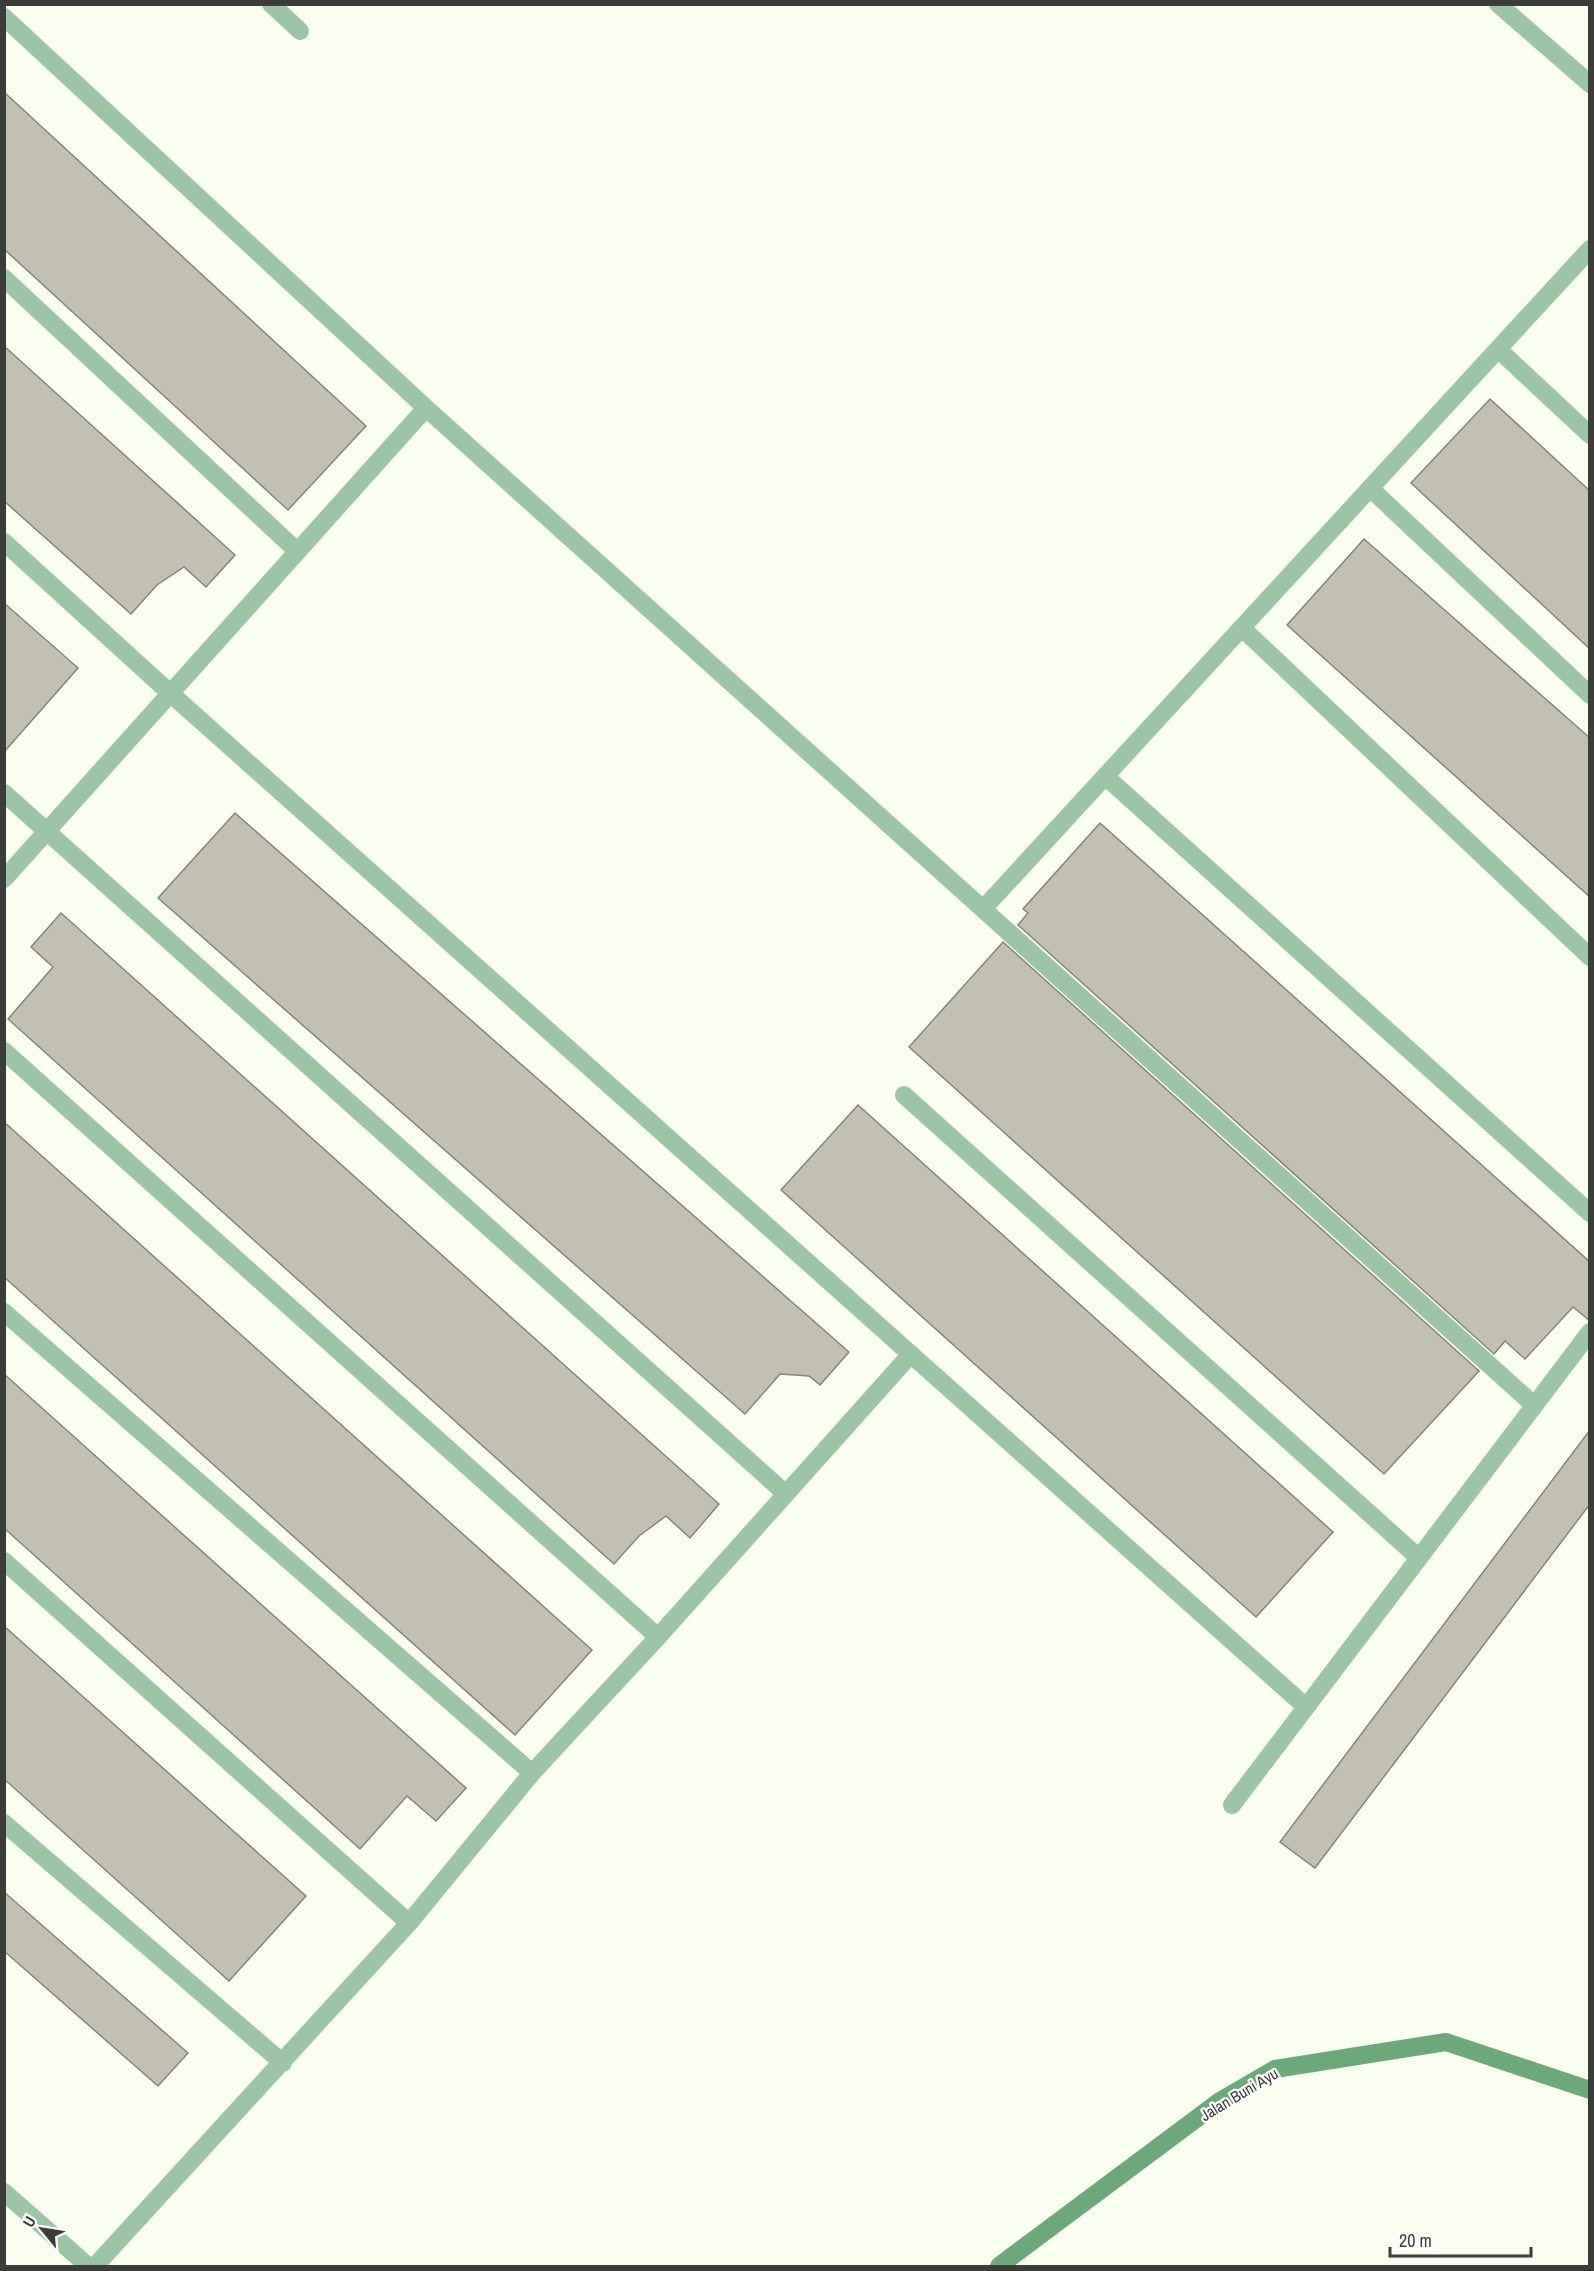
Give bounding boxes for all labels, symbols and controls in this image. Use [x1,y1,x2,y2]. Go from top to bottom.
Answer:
street label: Jalan Buni Ayu [1196,2062,1282,2126]
north arrow [12,2199,72,2259]
text: U [17,2212,41,2231]
scale bar [1390,2220,1531,2258]
text: 20 m [1399,2228,1432,2253]

